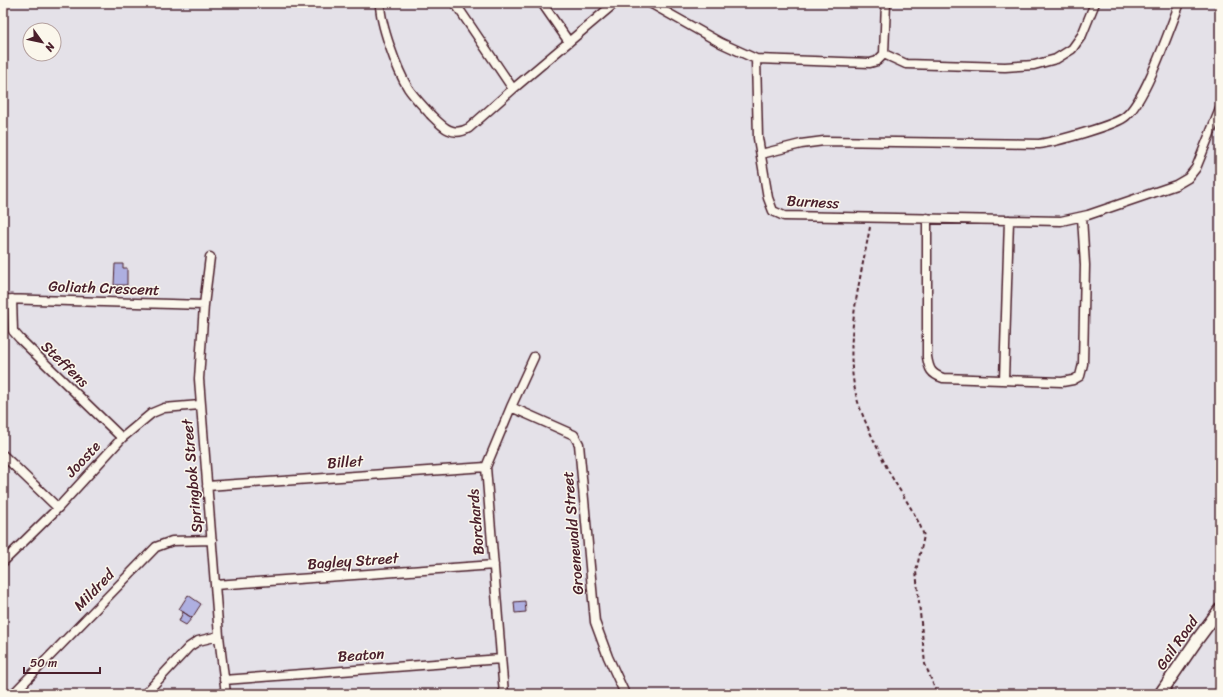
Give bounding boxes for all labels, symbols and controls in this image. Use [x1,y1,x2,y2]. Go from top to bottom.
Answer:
north arrow [22,22,62,62]
text: N [40,38,61,56]
street label: Burness [786,188,840,216]
street label: Goliath Crescent [48,273,160,303]
street label: Steffens [35,334,96,394]
street label: Springbok Street [174,417,210,534]
street label: Jooste [58,434,107,484]
street label: Billet [326,448,365,476]
street label: Groenewald Street [555,470,591,596]
street label: Borchards [460,487,492,556]
street label: Bagley Street [307,545,400,577]
street label: Mildred [67,562,122,617]
street label: Gail Road [1149,610,1206,676]
street label: Beaton [337,640,385,670]
scale bar [24,649,100,675]
text: 50 m [30,652,57,674]

